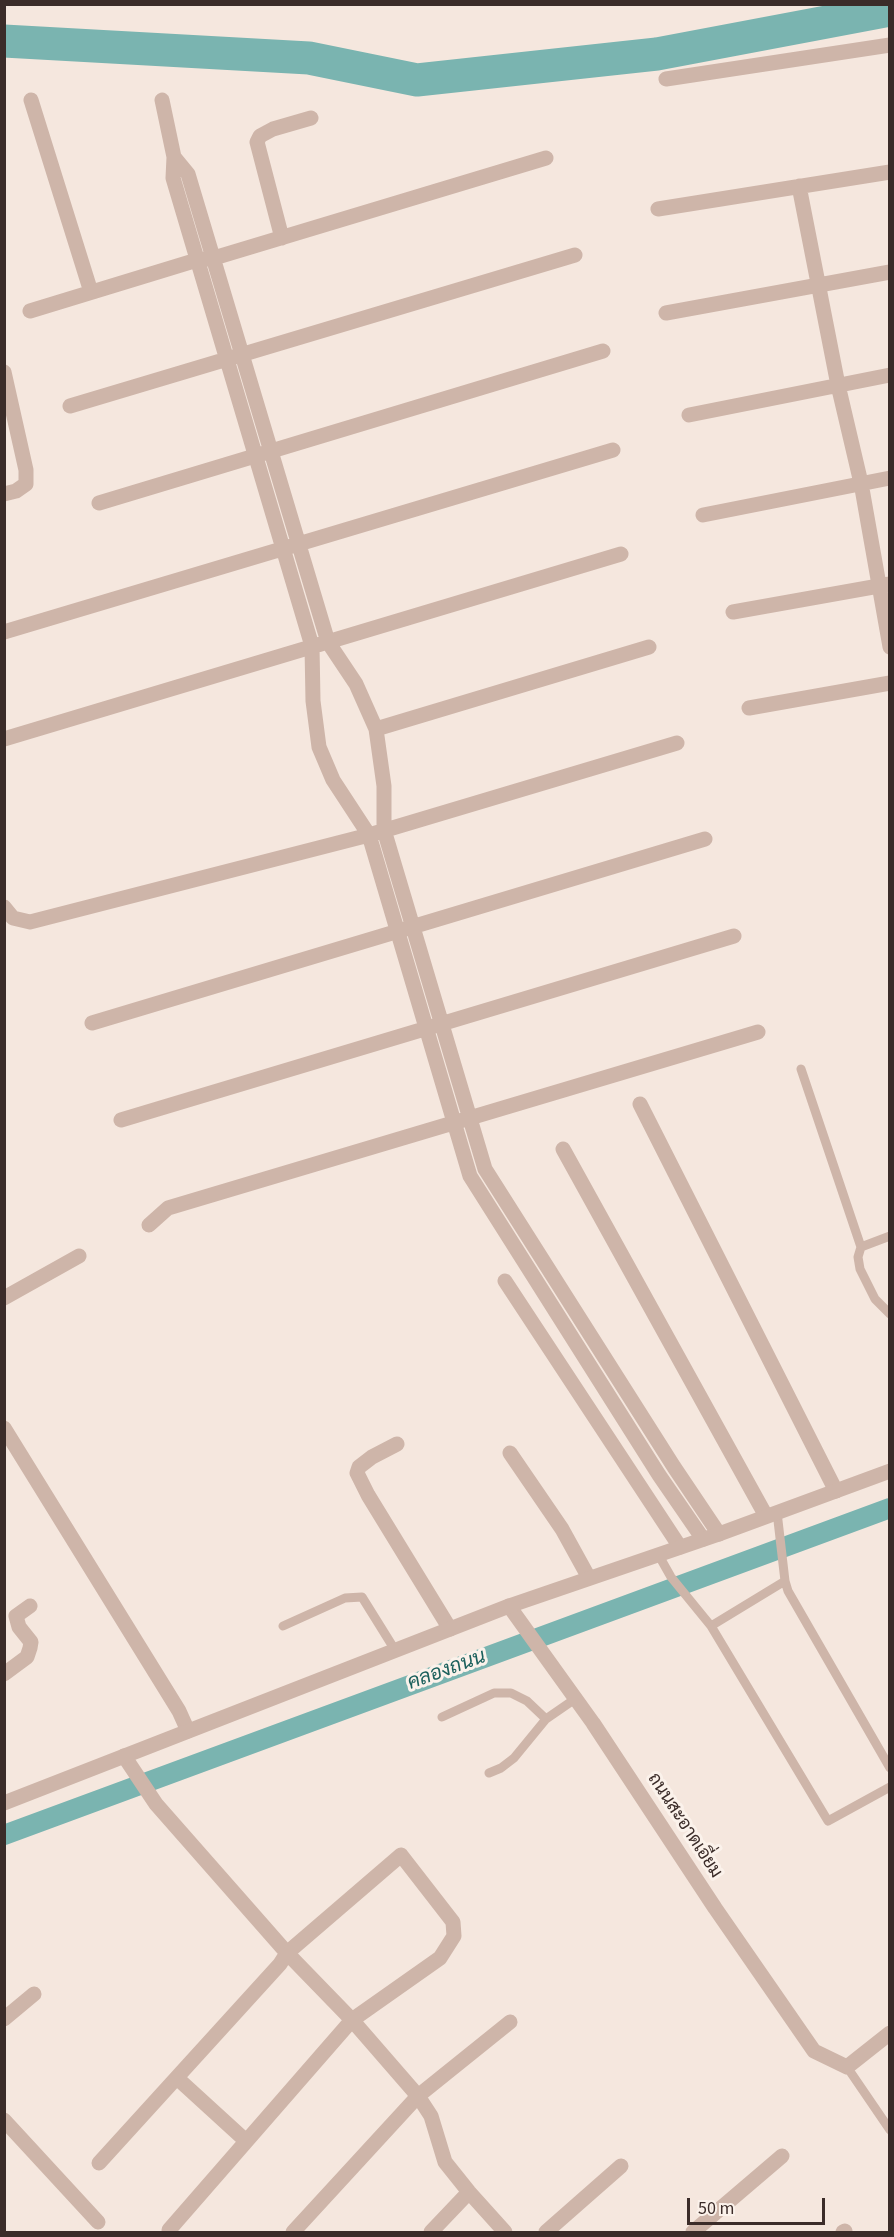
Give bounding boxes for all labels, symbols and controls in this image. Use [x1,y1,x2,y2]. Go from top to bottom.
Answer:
water label: คลองถนน [405,1646,489,1696]
street label: ถนนสะอาดเอี่ยม [642,1769,726,1883]
scale bar [690,2186,828,2224]
text: 50 m [698,2196,734,2221]

